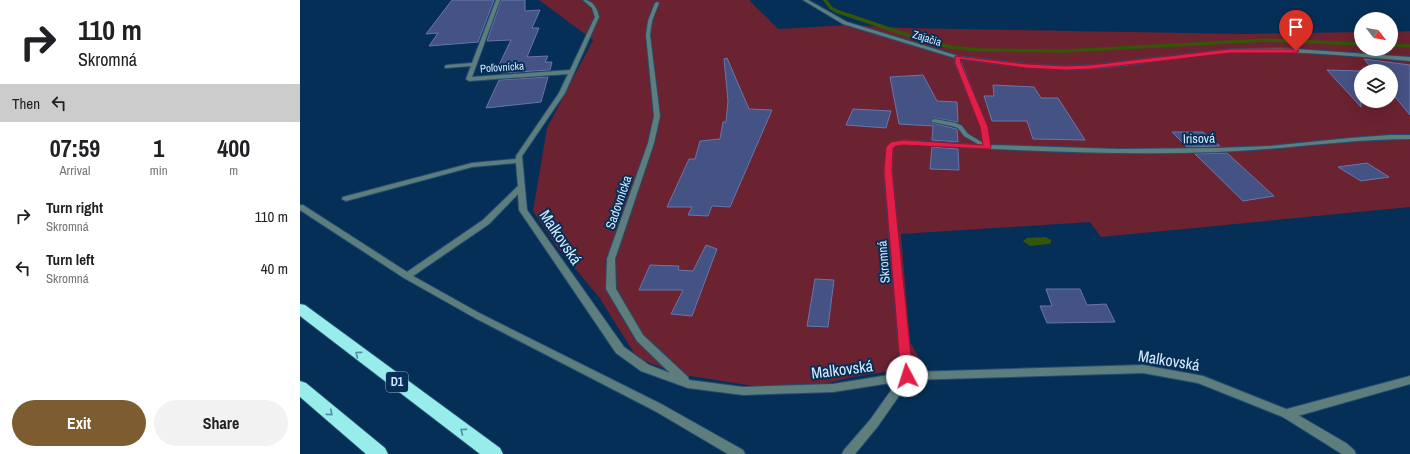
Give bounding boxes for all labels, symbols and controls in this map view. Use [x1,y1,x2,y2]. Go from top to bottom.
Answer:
pin [1279,10,1313,51]
text: 110 m [78,11,142,49]
north arrow [1354,12,1398,56]
map controls [1354,12,1398,108]
icon: right [12,16,64,68]
icon: arrive [1285,16,1307,38]
street label: Zajačia [911,27,943,49]
text: Skromná [78,47,137,72]
street label: Poľovnícka [480,58,524,76]
button: layers [1354,64,1398,108]
icon: left [48,92,70,114]
text: Then [12,93,40,114]
street label: Irisová [1183,130,1215,147]
text: 07:59 [50,132,100,164]
text: 1 [153,132,164,164]
text: 400 [217,132,250,164]
text: Arrival [60,162,90,179]
text: min [150,162,168,179]
text: m [229,162,238,179]
street label: Sadovnícka [601,173,636,231]
text: Turn right [46,197,103,218]
icon: right [12,205,34,227]
street label: Malkovská [535,205,588,269]
text: 110 m [255,206,288,227]
text: Skromná [46,218,89,235]
street label: Skromná [873,240,894,284]
text: Turn left [46,249,94,270]
icon: left [12,257,34,279]
text: 40 m [261,258,288,279]
text: Skromná [46,270,89,287]
street label: Malkovská [1137,344,1202,376]
one-way arrow [356,351,363,358]
street label: Malkovská [810,354,875,384]
position arrow [886,355,928,397]
road number: D1 [386,372,408,392]
button: Exit [12,400,146,446]
button: Share [154,400,288,446]
one-way arrow [325,408,332,415]
one-way arrow [460,429,467,436]

